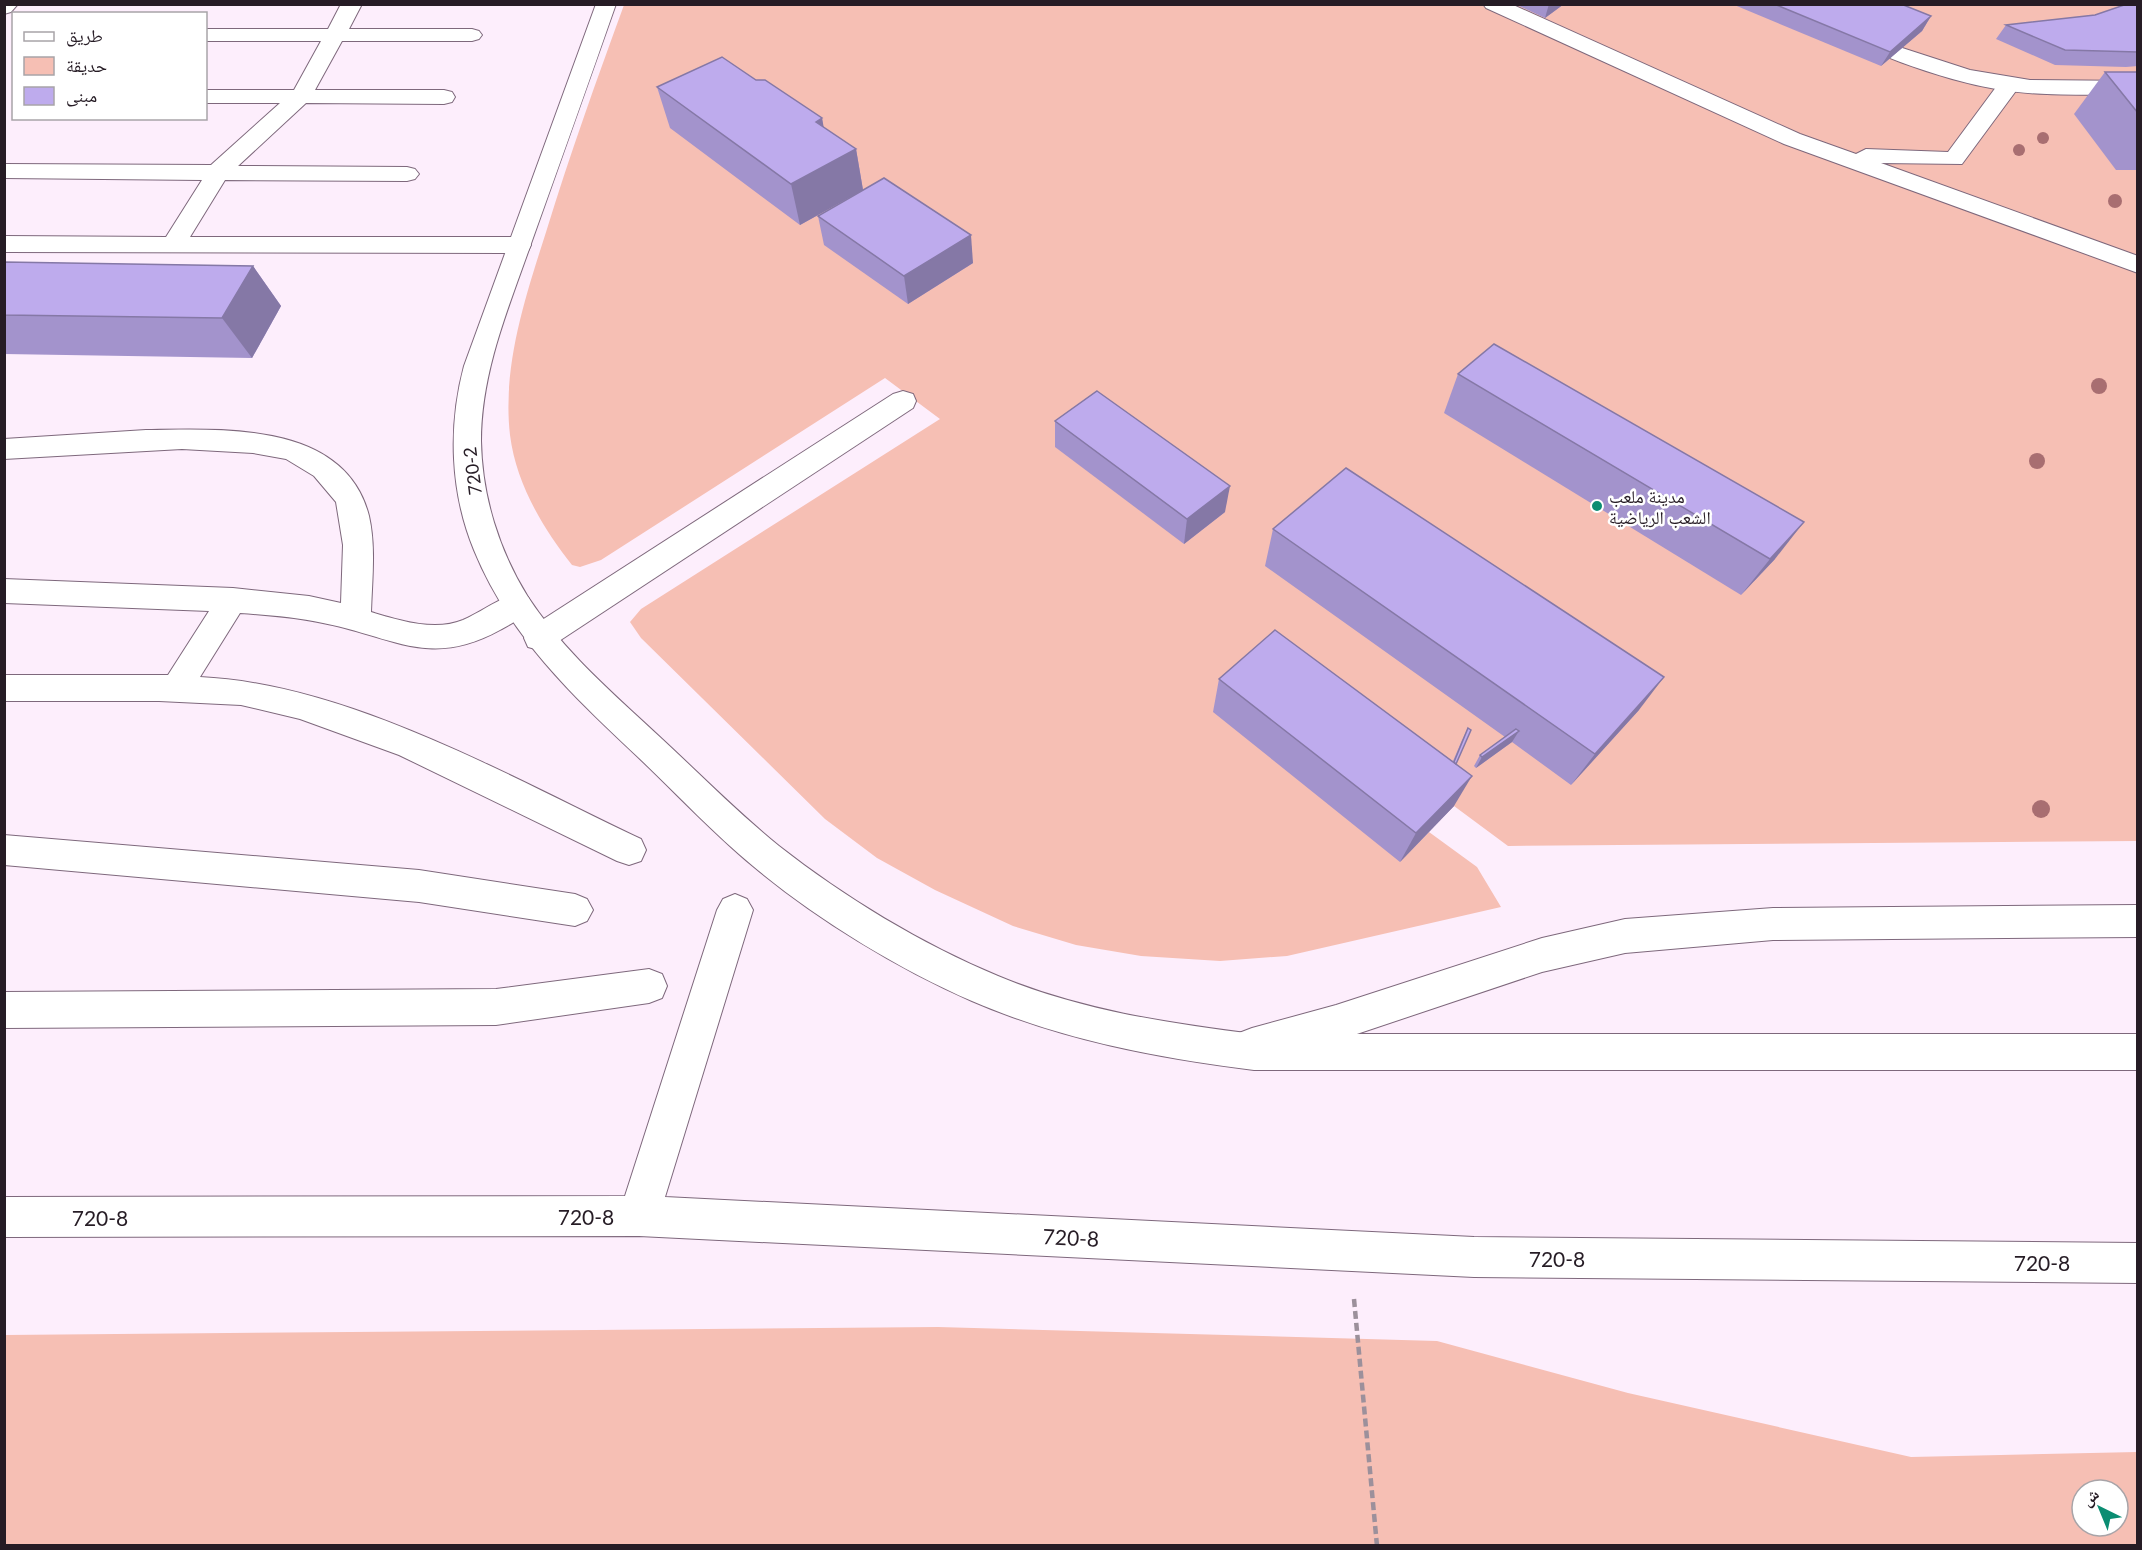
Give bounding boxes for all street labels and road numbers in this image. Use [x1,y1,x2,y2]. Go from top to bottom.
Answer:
street label: 720-2 [458,446,486,496]
street label: 720-8 [558,1204,614,1229]
street label: 720-8 [72,1205,128,1230]
street label: 720-8 [1042,1223,1100,1251]
street label: 720-8 [1529,1246,1585,1271]
street label: 720-8 [2014,1250,2070,1275]

